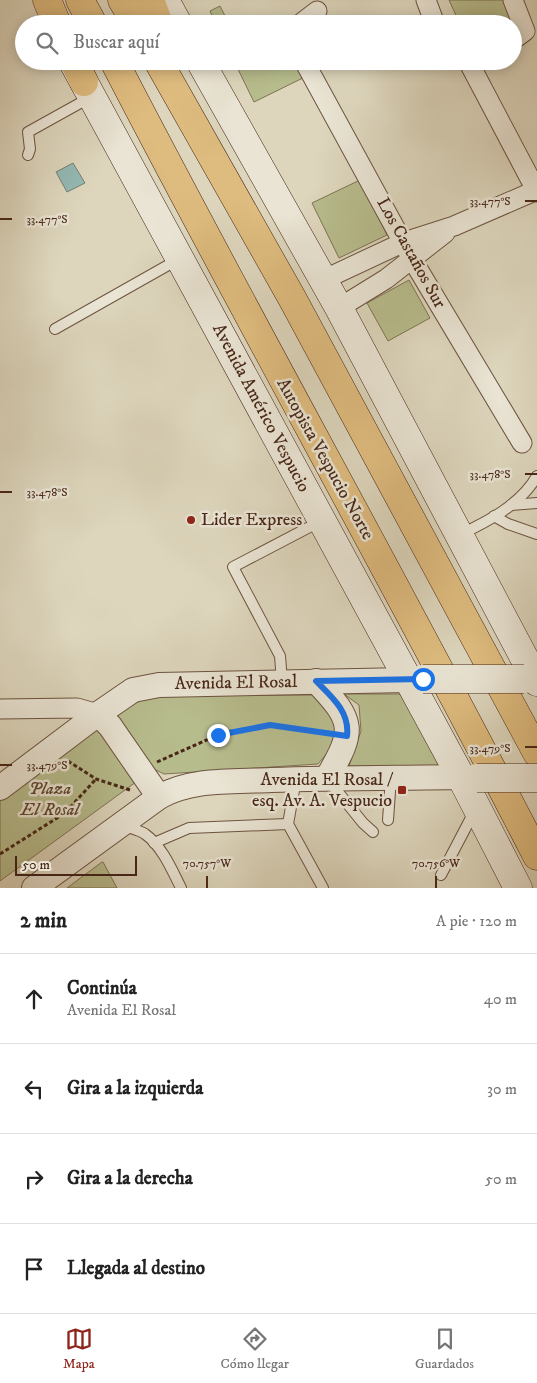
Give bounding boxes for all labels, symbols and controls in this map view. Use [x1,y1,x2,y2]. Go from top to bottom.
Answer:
search box [15,15,522,70]
icon: search [33,29,61,57]
text: Buscar aquí [73,31,159,54]
street label: Los Castaños Sur [371,194,451,313]
text: 33.477°S [469,194,511,209]
text: 33.477°S [26,212,68,227]
street label: Avenida Américo Vespucio [207,320,315,496]
street label: Autopista Vespucio Norte [271,374,379,544]
text: 33.478°S [470,467,510,482]
text: 33.478°S [27,485,67,500]
place label: Lider Express [201,509,302,531]
marker: Lider Express [185,514,197,526]
route start [412,668,435,691]
street label: Avenida El Rosal [174,671,298,695]
route end [207,724,230,747]
text: 33.479°S [470,741,510,756]
text: 33.479°S [27,758,67,773]
place label: Avenida El Rosal / esq. Av. A. Vespucio [252,769,394,812]
park label: Plaza El Rosal [20,778,81,821]
marker: Avenida El Rosal / esq. Av. A. Vespucio [396,784,408,796]
scale bar [15,853,138,876]
text: 50 m [22,856,50,874]
text: 70.757°W [183,856,232,871]
text: 70.756°W [412,856,461,871]
text: 2 min [20,908,67,934]
text: A pie · 120 m [436,911,517,931]
text: Continúa [67,977,137,1000]
icon: ahead [20,985,48,1013]
text: 40 m [484,989,517,1009]
text: Avenida El Rosal [67,1000,176,1020]
icon: left [20,1075,48,1103]
text: Gira a la izquierda [67,1077,203,1100]
text: 30 m [487,1079,517,1099]
icon: right [20,1165,48,1193]
text: Gira a la derecha [67,1167,193,1190]
text: 50 m [485,1169,517,1189]
icon: arrive [20,1255,48,1283]
text: Llegada al destino [67,1257,205,1280]
tab: Mapa [63,1325,95,1373]
tab: Cómo llegar [221,1325,289,1373]
tab: Guardados [415,1325,474,1373]

